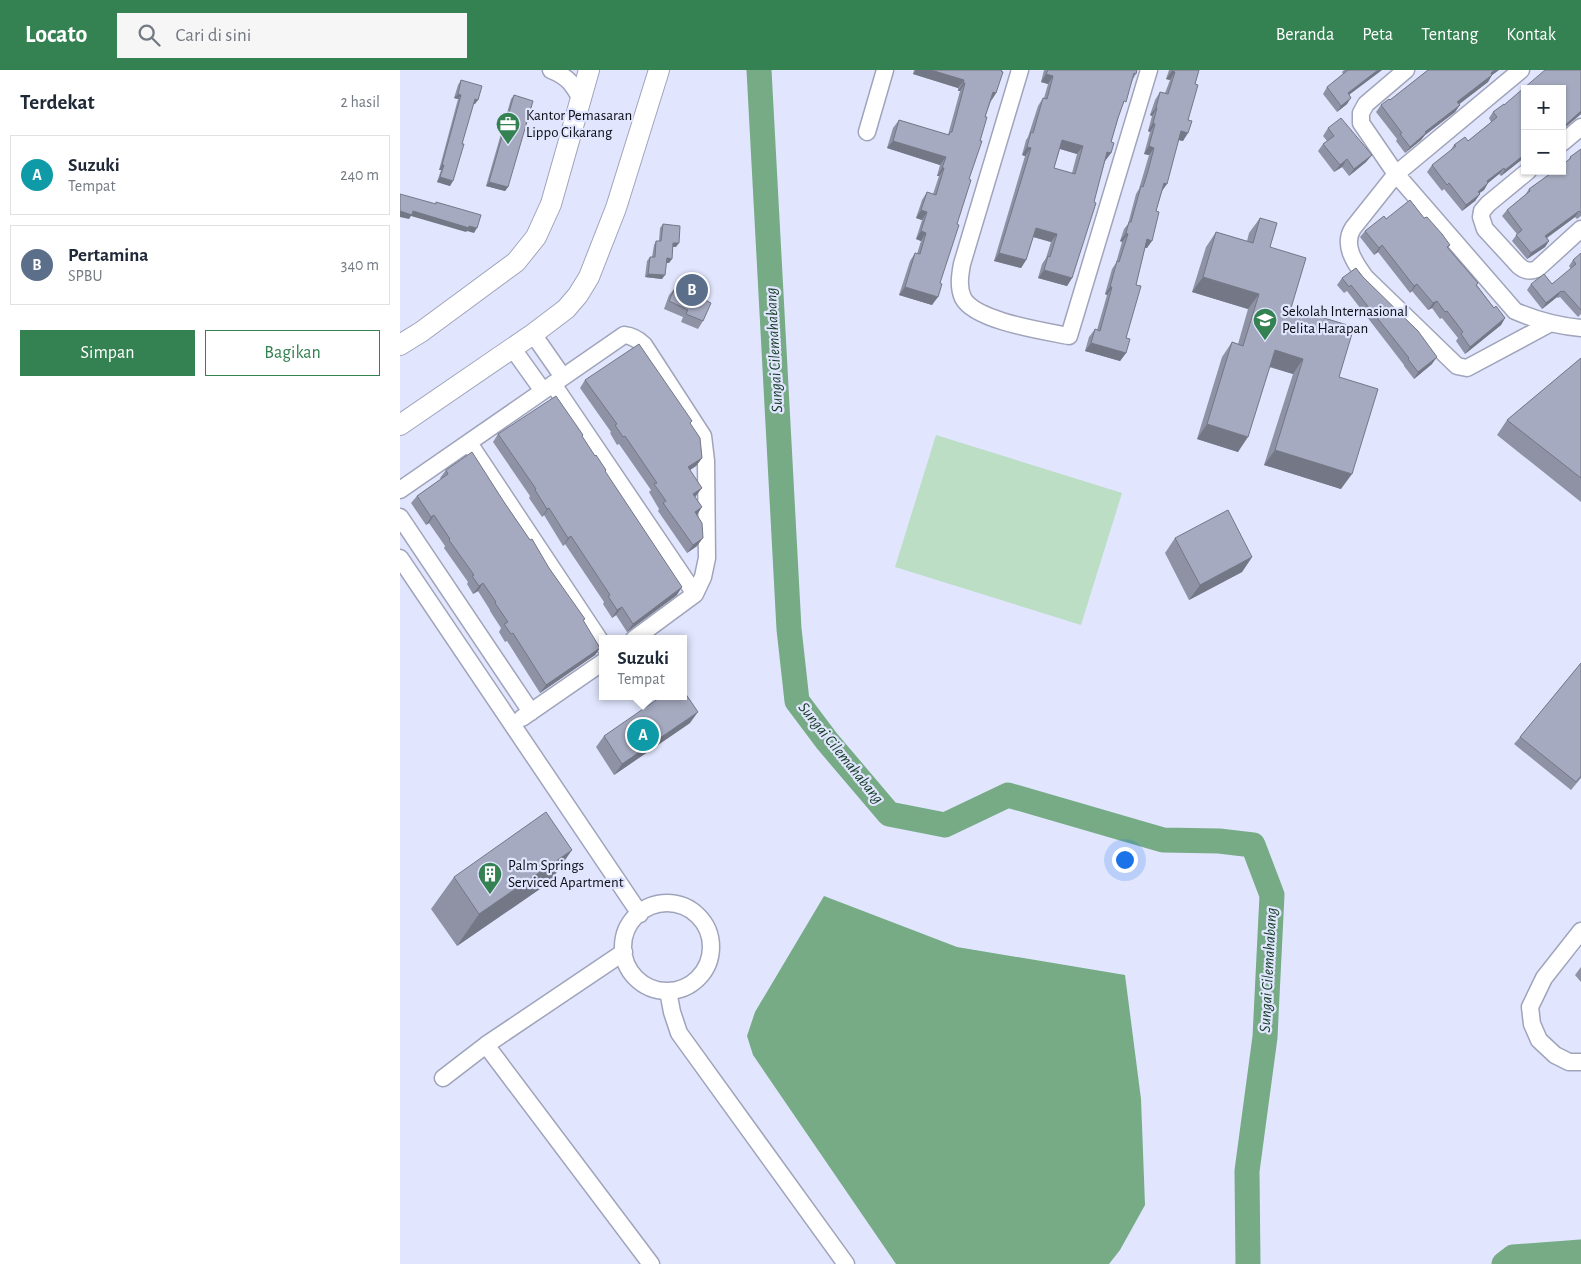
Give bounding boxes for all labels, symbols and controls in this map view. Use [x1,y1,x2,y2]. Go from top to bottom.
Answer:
search box [117,13,467,58]
icon: search [135,21,163,49]
text: Locato [25,23,87,47]
text: Cari di sini [175,26,251,45]
text: Beranda [1276,26,1334,44]
text: Peta [1362,26,1393,44]
text: Tentang [1421,26,1478,44]
text: Kontak [1506,26,1556,44]
map controls [1521,85,1566,175]
button: + [1521,85,1566,130]
text: Terdekat [20,92,95,113]
text: 2 hasil [341,94,380,110]
place label: Kantor Pemasaran Lippo Cikarang [526,108,632,140]
office icon: Kantor Pemasaran Lippo Cikarang [495,111,521,145]
button: − [1521,130,1566,175]
text: Suzuki [68,156,120,175]
text: A [32,167,42,183]
text: 240 m [340,167,379,183]
text: Tempat [68,178,116,194]
text: Pertamina [68,246,149,265]
text: B [32,257,42,273]
text: 340 m [341,257,379,273]
text: SPBU [68,268,102,284]
pin: B [676,271,708,309]
water label: Sungai Cilemahabang [763,287,785,413]
place label: Sekolah Internasional Pelita Harapan [1282,304,1408,336]
school or university icon: Sekolah Internasional Pelita Harapan [1252,307,1278,341]
button: Simpan [20,330,195,376]
button: Bagikan [205,330,380,376]
popup [599,635,687,700]
text: Suzuki [617,649,669,668]
text: Tempat [617,671,665,687]
water label: Sungai Cilemahabang [795,699,887,807]
pin: A [627,716,659,754]
your location [1112,847,1138,873]
place label: Palm Springs Serviced Apartment [508,858,624,890]
building icon: Palm Springs Serviced Apartment [477,861,503,895]
water label: Sungai Cilemahabang [1257,907,1279,1033]

